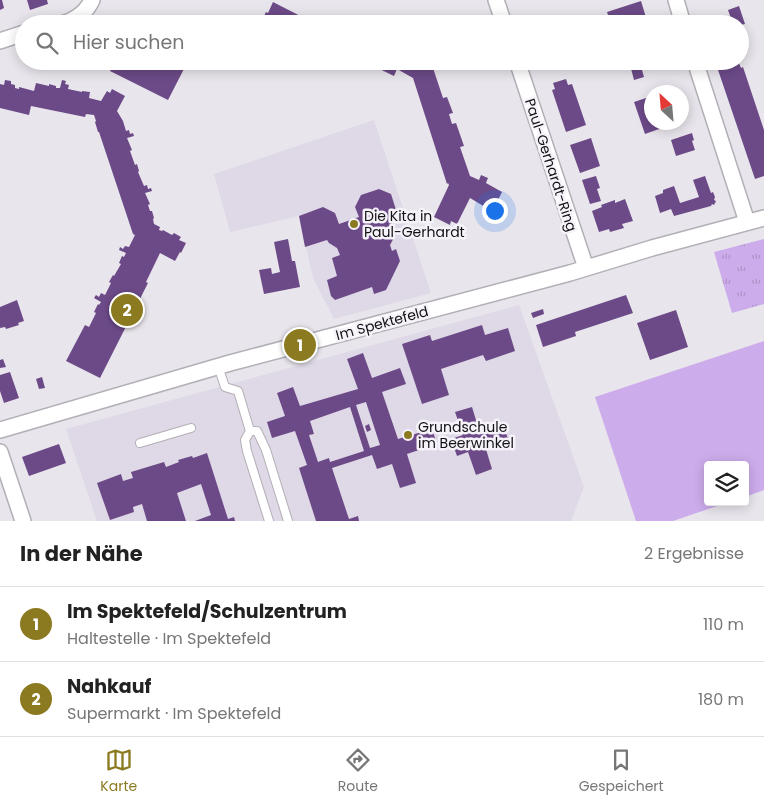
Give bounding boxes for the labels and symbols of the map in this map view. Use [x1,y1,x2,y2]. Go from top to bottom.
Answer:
north arrow [644,85,689,130]
street label: Paul-Gerhardt-Ring [520,96,582,234]
your location [482,198,508,224]
place label: Die Kita in Paul-Gerhardt [364,206,465,242]
marker: Die Kita in Paul-Gerhardt [348,218,360,230]
pin: 2 [111,291,143,329]
street label: Im Spektefeld [333,301,431,345]
pin: 1 [284,326,316,364]
place label: Grundschule im Beerwinkel [418,417,514,453]
marker: Grundschule im Beerwinkel [402,429,414,441]

